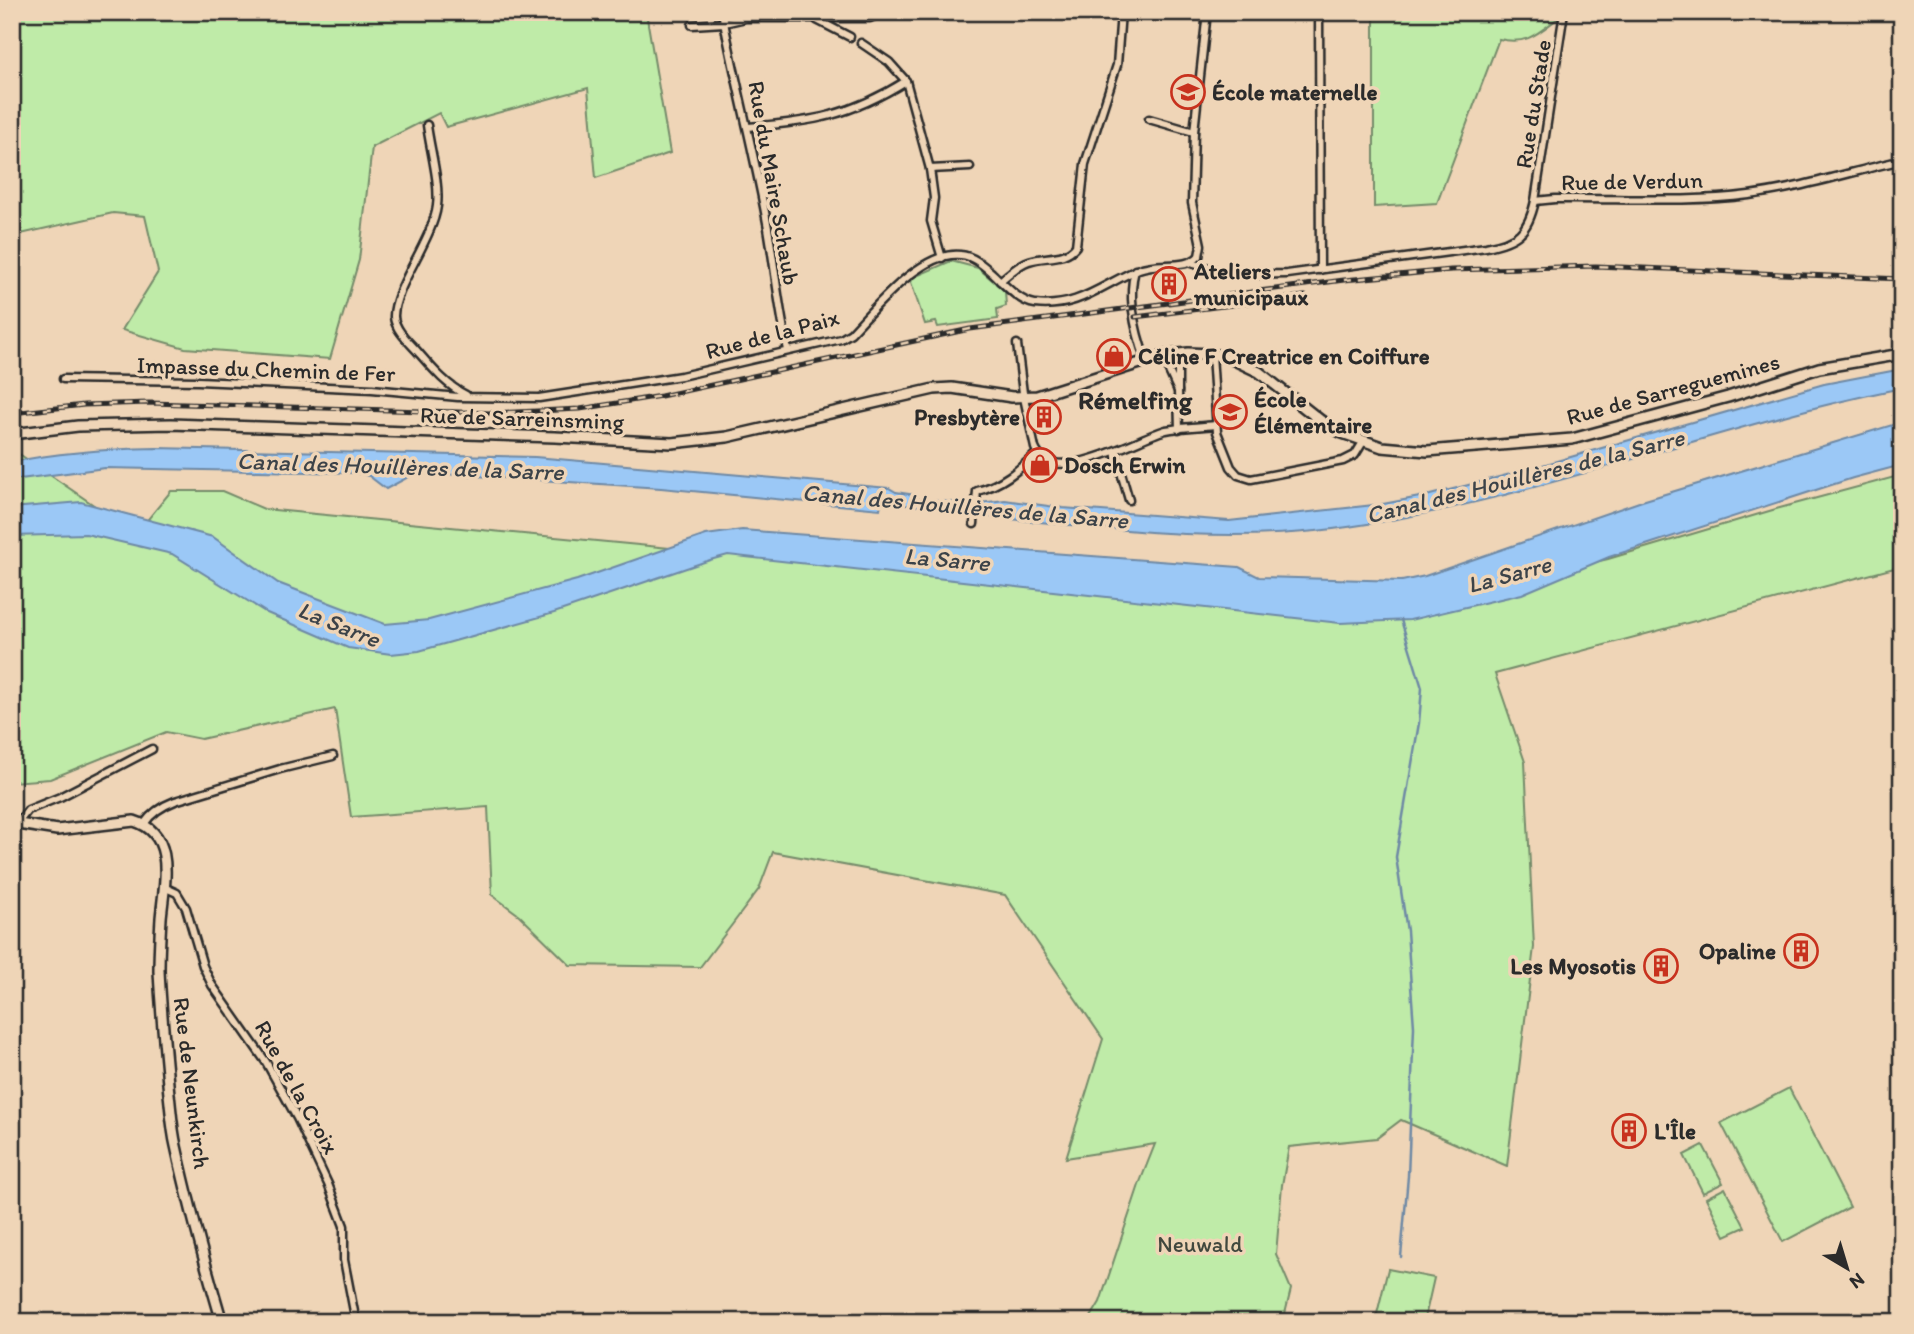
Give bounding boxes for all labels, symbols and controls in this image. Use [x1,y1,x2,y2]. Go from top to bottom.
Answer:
street label: Rue du Stade [1509,37,1557,171]
school or university icon: École maternelle [1169,73,1207,111]
place label: École maternelle [1212,78,1378,106]
street label: Rue du Maire Schaub [742,79,806,287]
street label: Rue de Verdun [1561,166,1703,196]
place label: Ateliers municipaux [1193,257,1309,311]
building icon: Ateliers municipaux [1150,265,1188,303]
street label: Rue de la Paix [702,303,842,365]
shop icon: Céline F Creatrice en Coiffure [1095,337,1133,375]
place label: Céline F Creatrice en Coiffure [1138,342,1430,370]
street label: Rue de Sarreguemines [1563,347,1783,431]
street label: Impasse du Chemin de Fer [136,350,396,388]
district label: Rémelfing [1078,384,1193,416]
place label: École Élémentaire [1254,385,1372,439]
school or university icon: École Élémentaire [1211,393,1249,431]
building icon: Presbytère [1025,398,1063,436]
street label: Rue de Sarreinsming [419,400,625,436]
place label: Presbytère [914,403,1020,431]
water label: Canal des Houillères de la Sarre [1363,422,1689,530]
water label: Canal des Houillères de la Sarre [236,446,565,486]
shop icon: Dosch Erwin [1021,446,1059,484]
place label: Dosch Erwin [1064,451,1186,479]
water label: Canal des Houillères de la Sarre [801,477,1131,535]
water label: La Sarre [903,541,992,577]
water label: La Sarre [1464,549,1555,599]
water label: La Sarre [294,595,385,654]
building icon: Opaline [1782,932,1820,970]
place label: Opaline [1699,937,1776,965]
building icon: Les Myosotis [1642,947,1680,985]
place label: Les Myosotis [1510,952,1636,980]
street label: Rue de Neunkirch [168,996,216,1170]
street label: Rue de la Croix [249,1015,345,1159]
building icon: L'Île [1610,1112,1648,1150]
place label: L'Île [1654,1117,1696,1145]
park label: Neuwald [1157,1230,1243,1258]
north arrow [1812,1232,1882,1302]
text: N [1845,1268,1869,1294]

